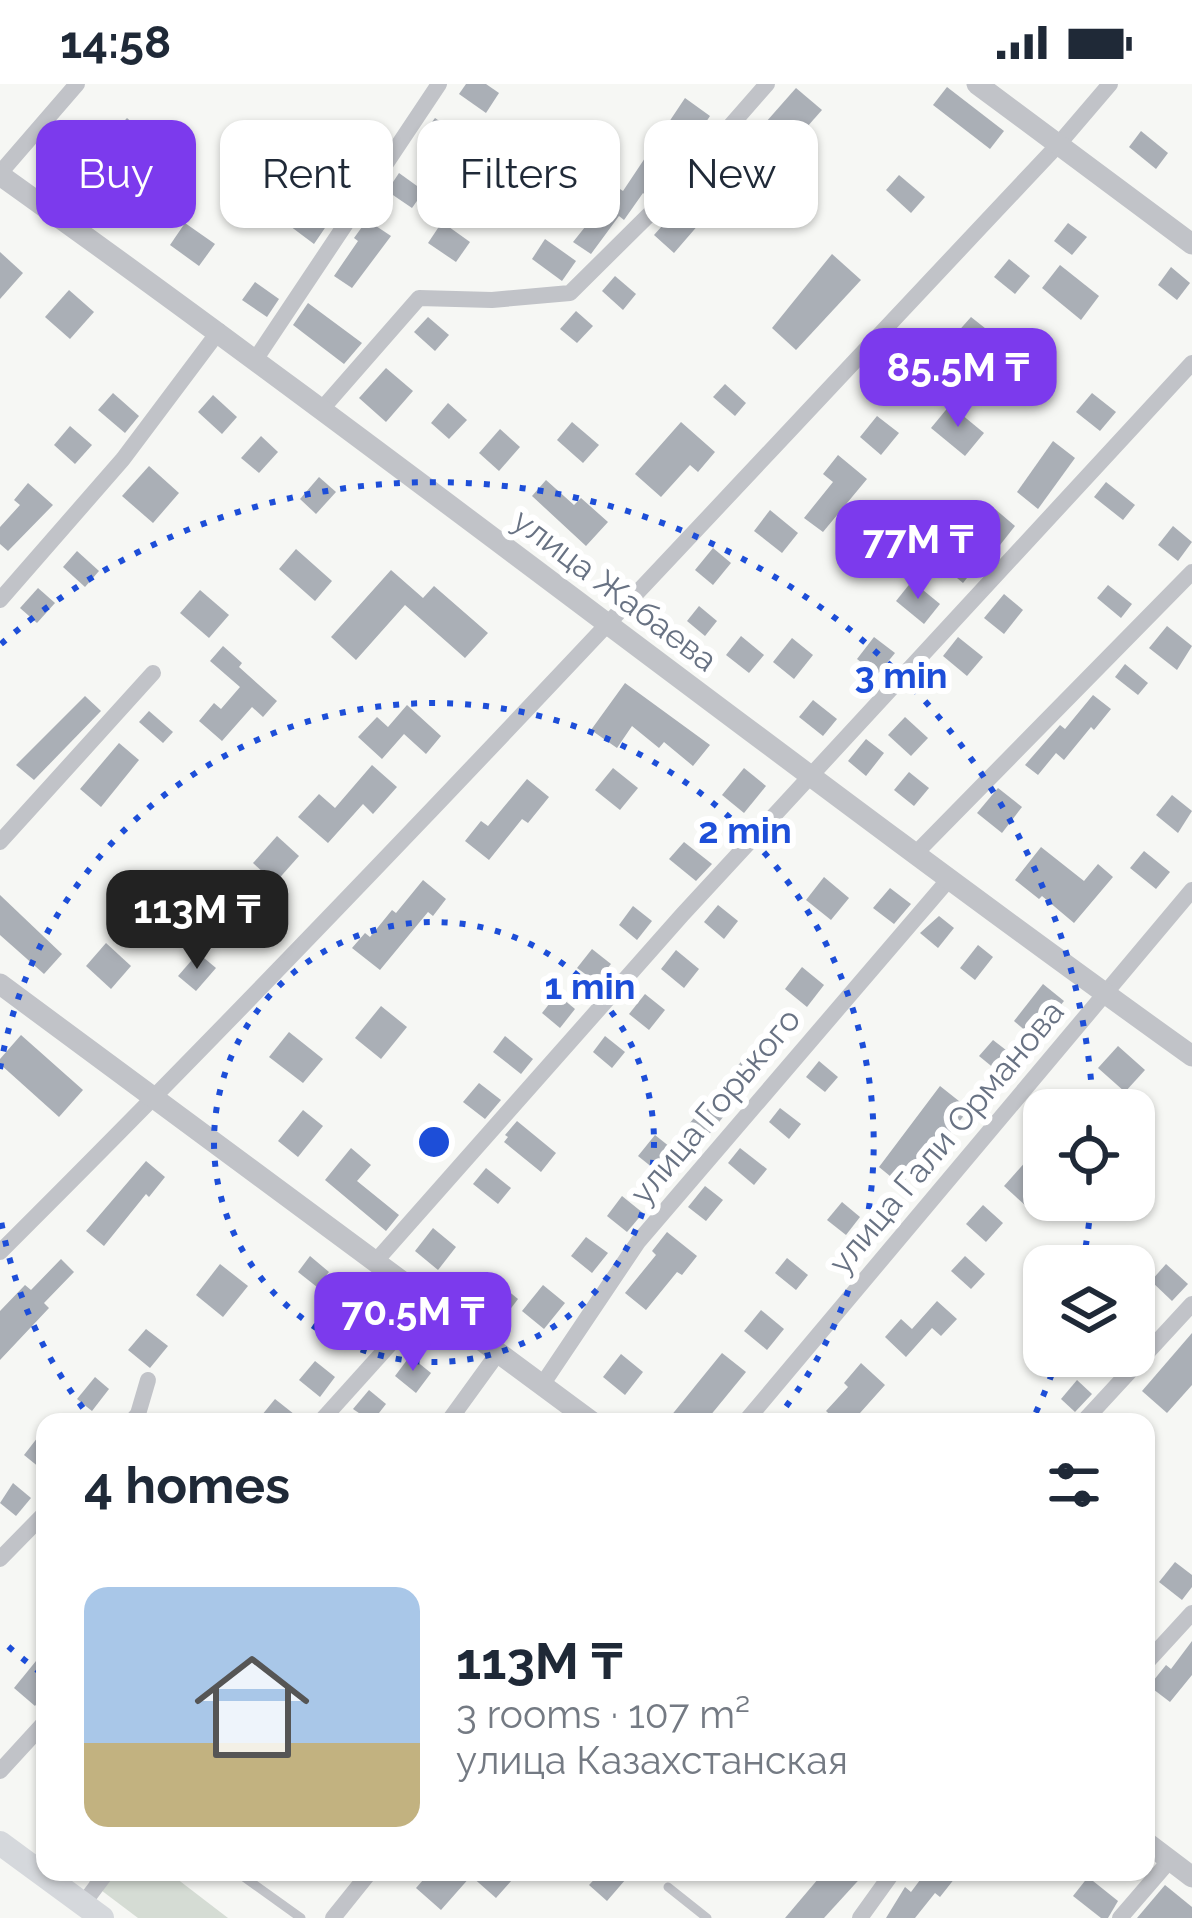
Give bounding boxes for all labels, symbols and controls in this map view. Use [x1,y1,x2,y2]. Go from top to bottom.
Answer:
text: 14:58 [60,16,171,69]
chip: Buy [36,120,196,228]
chip: Rent [220,120,393,228]
chip: Filters [417,120,620,228]
chip: New [644,120,818,228]
pin: 85.5M ₸ [847,328,1069,430]
text: 85.5M ₸ [887,344,1029,390]
pin: 77M ₸ [834,500,1002,602]
street label: улица Жабаева [505,501,725,679]
text: 77M ₸ [862,516,974,562]
text: 3 min [854,654,948,696]
text: 2 min [698,809,792,851]
pin: 113M ₸ [99,870,295,972]
text: 113M ₸ [133,886,261,932]
text: 1 min [545,965,635,1007]
street label: улица Гали Орманова [820,993,1072,1281]
street label: улица Горького [622,1000,808,1212]
map controls [1023,1089,1155,1377]
button: locate [1023,1089,1155,1221]
centre of rings [413,1121,455,1163]
button: layers [1023,1245,1155,1377]
pin: 70.5M ₸ [302,1272,524,1374]
text: 70.5M ₸ [341,1288,485,1334]
icon: filters [1041,1452,1107,1518]
text: 4 homes [84,1455,290,1515]
text: 113M ₸ [456,1631,623,1691]
icon: home [180,1635,324,1779]
text: 3 rooms · 107 m² [456,1691,750,1737]
text: улица Казахстанская [456,1737,848,1783]

